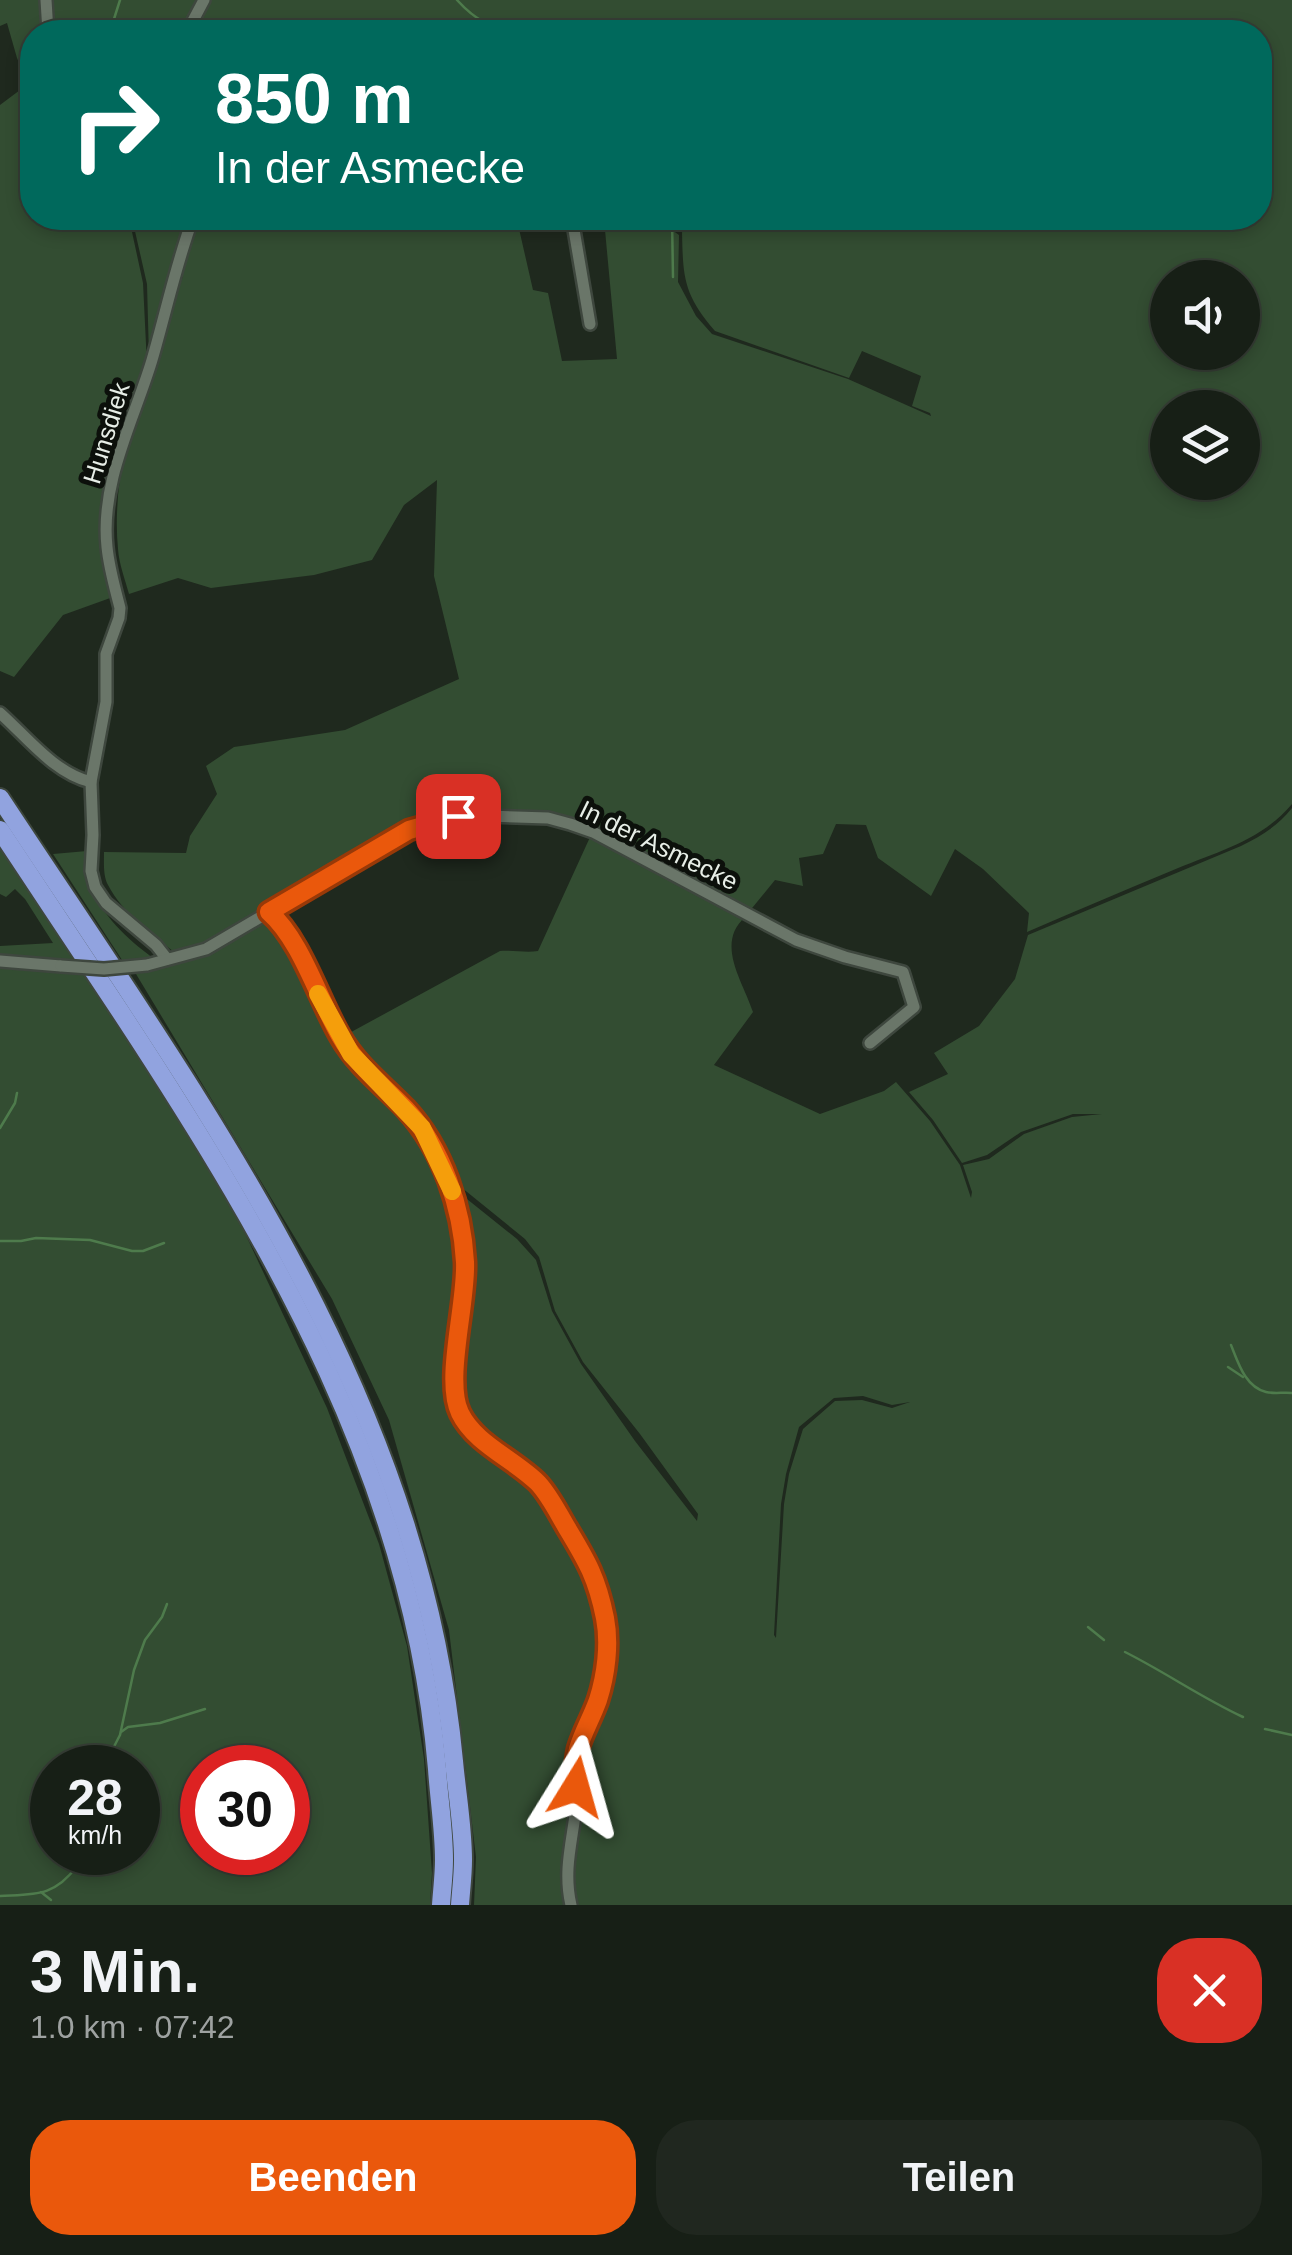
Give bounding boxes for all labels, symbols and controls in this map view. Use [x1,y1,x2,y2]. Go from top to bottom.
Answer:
icon: right [50,60,180,190]
text: 850 m [215,60,413,138]
text: In der Asmecke [215,142,525,193]
map controls [1150,260,1260,500]
button: sound [1150,260,1260,370]
street label: Hunsdiek [77,379,135,487]
button: layers [1150,390,1260,500]
pin [416,774,501,859]
icon: arrive [431,789,486,844]
street label: In der Asmecke [575,795,743,895]
position arrow [524,1735,628,1839]
speed limit sign: 30 [180,1745,310,1875]
text: 28 [67,1770,123,1826]
text: km/h [68,1821,122,1849]
text: 3 Min. [30,1938,200,2005]
button: close [1157,1938,1262,2043]
text: 1.0 km · 07:42 [30,2009,235,2045]
button: Beenden [30,2120,636,2235]
button: Teilen [656,2120,1262,2235]

